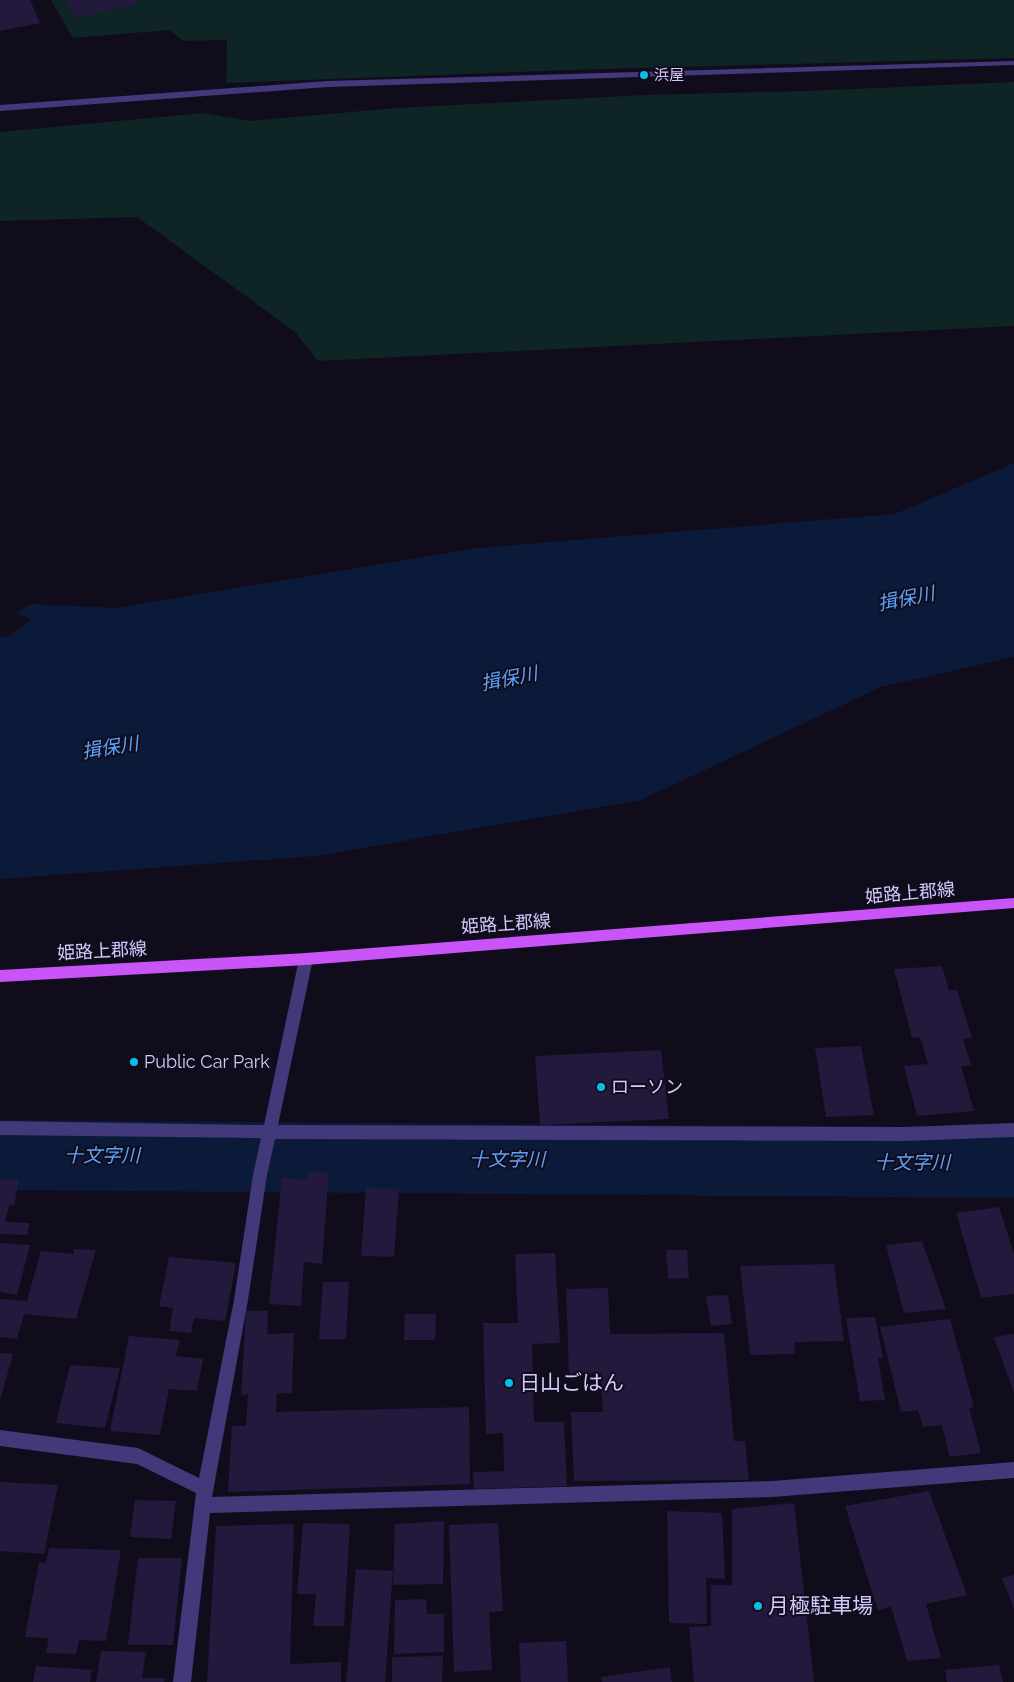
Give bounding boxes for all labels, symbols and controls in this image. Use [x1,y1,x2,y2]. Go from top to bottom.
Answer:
place label: 浜屋 [654,66,684,84]
marker: 浜屋 [638,69,650,81]
water label: 揖保川 [876,581,938,614]
water label: 揖保川 [479,661,541,694]
water label: 揖保川 [80,731,142,762]
street label: 姫路上郡線 [864,878,956,907]
street label: 姫路上郡線 [460,910,552,937]
street label: 姫路上郡線 [56,938,147,963]
place label: Public Car Park [144,1051,270,1072]
marker: Public Car Park [128,1056,140,1068]
place label: ローソン [611,1076,683,1097]
marker: ローソン [595,1081,607,1093]
water label: 十文字川 [64,1144,142,1166]
water label: 十文字川 [469,1148,547,1170]
water label: 十文字川 [874,1151,952,1173]
place label: 日山ごはん [519,1370,624,1395]
marker: 日山ごはん [503,1377,515,1389]
place label: 月極駐車場 [768,1593,873,1618]
marker: 月極駐車場 [752,1600,764,1612]

